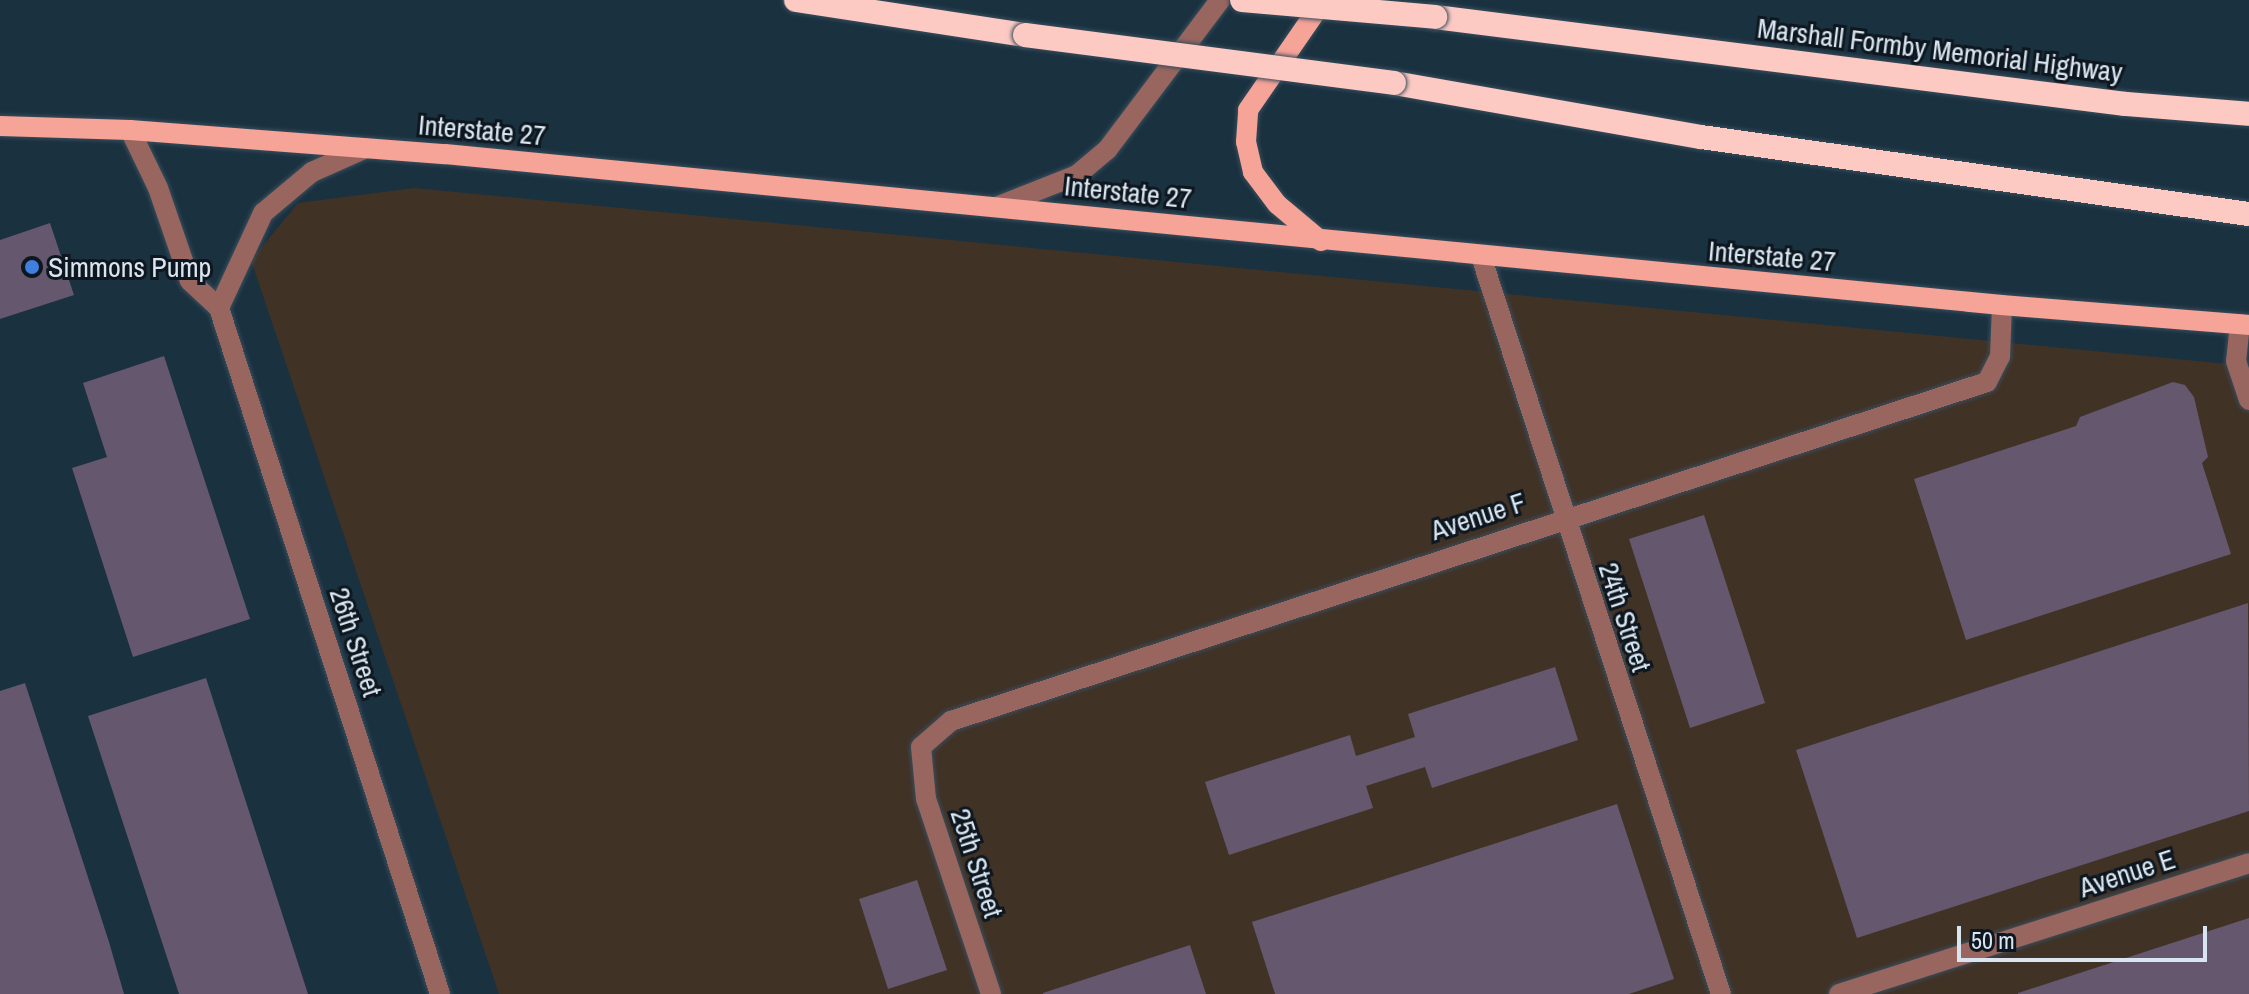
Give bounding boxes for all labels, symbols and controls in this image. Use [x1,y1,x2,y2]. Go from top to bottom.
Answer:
street label: Marshall Formby Memorial Highway [1756,11,2124,89]
street label: Interstate 27 [417,108,547,152]
street label: Interstate 27 [1063,169,1193,215]
street label: Interstate 27 [1707,234,1837,278]
place label: Simmons Pump [48,250,211,284]
marker: Simmons Pump [23,258,41,276]
street label: Avenue F [1426,485,1530,547]
street label: 24th Street [1592,558,1658,676]
street label: 26th Street [323,583,389,701]
street label: 25th Street [944,804,1010,922]
street label: Avenue E [2075,842,2179,904]
scale bar [1961,910,2211,960]
text: 50 m [1971,924,2015,956]

